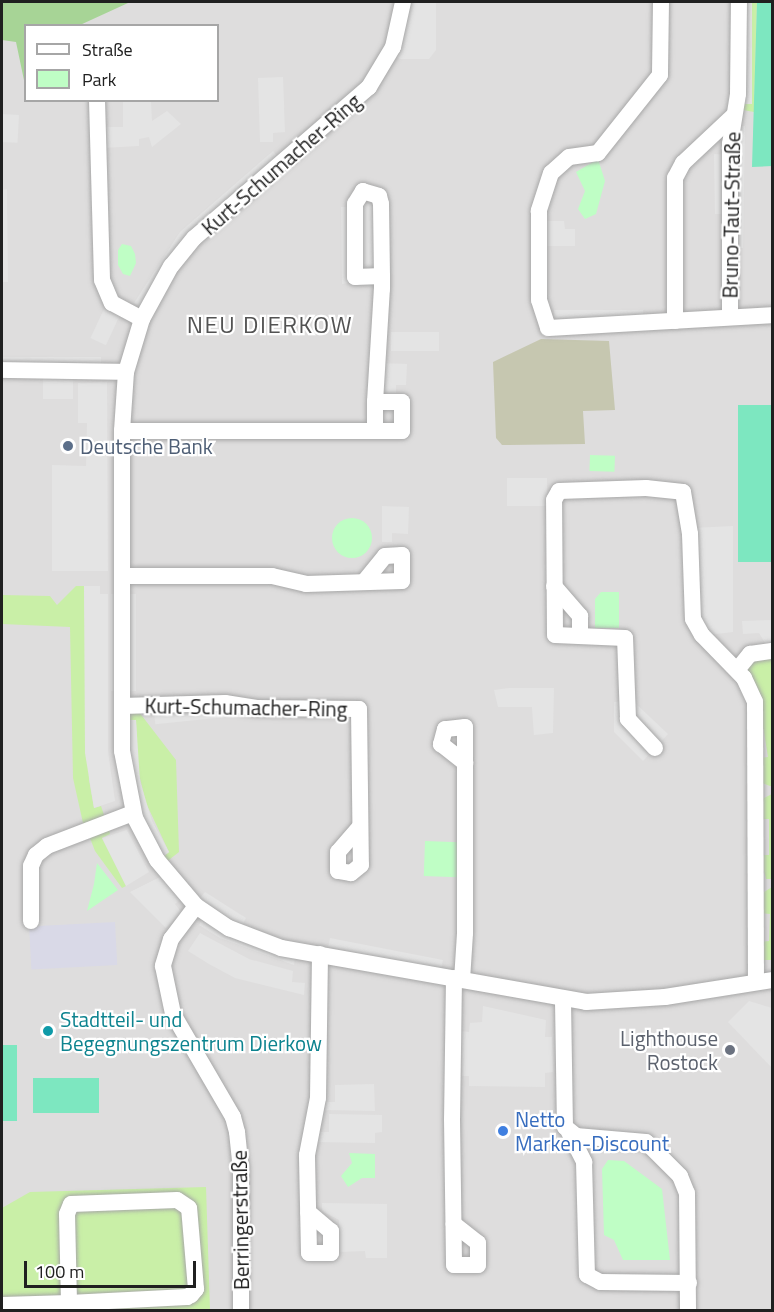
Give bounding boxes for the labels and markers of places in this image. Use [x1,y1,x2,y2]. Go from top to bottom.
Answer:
place label: Deutsche Bank [80,433,213,459]
marker: Deutsche Bank [61,439,75,453]
place label: Stadtteil- und Begegnungszentrum Dierkow [60,1006,322,1056]
marker: Stadtteil- und Begegnungszentrum Dierkow [41,1024,55,1038]
place label: Lighthouse Rostock [620,1025,718,1075]
marker: Lighthouse Rostock [723,1043,737,1057]
place label: Netto Marken-Discount [515,1106,669,1156]
marker: Netto Marken-Discount [496,1124,510,1138]

